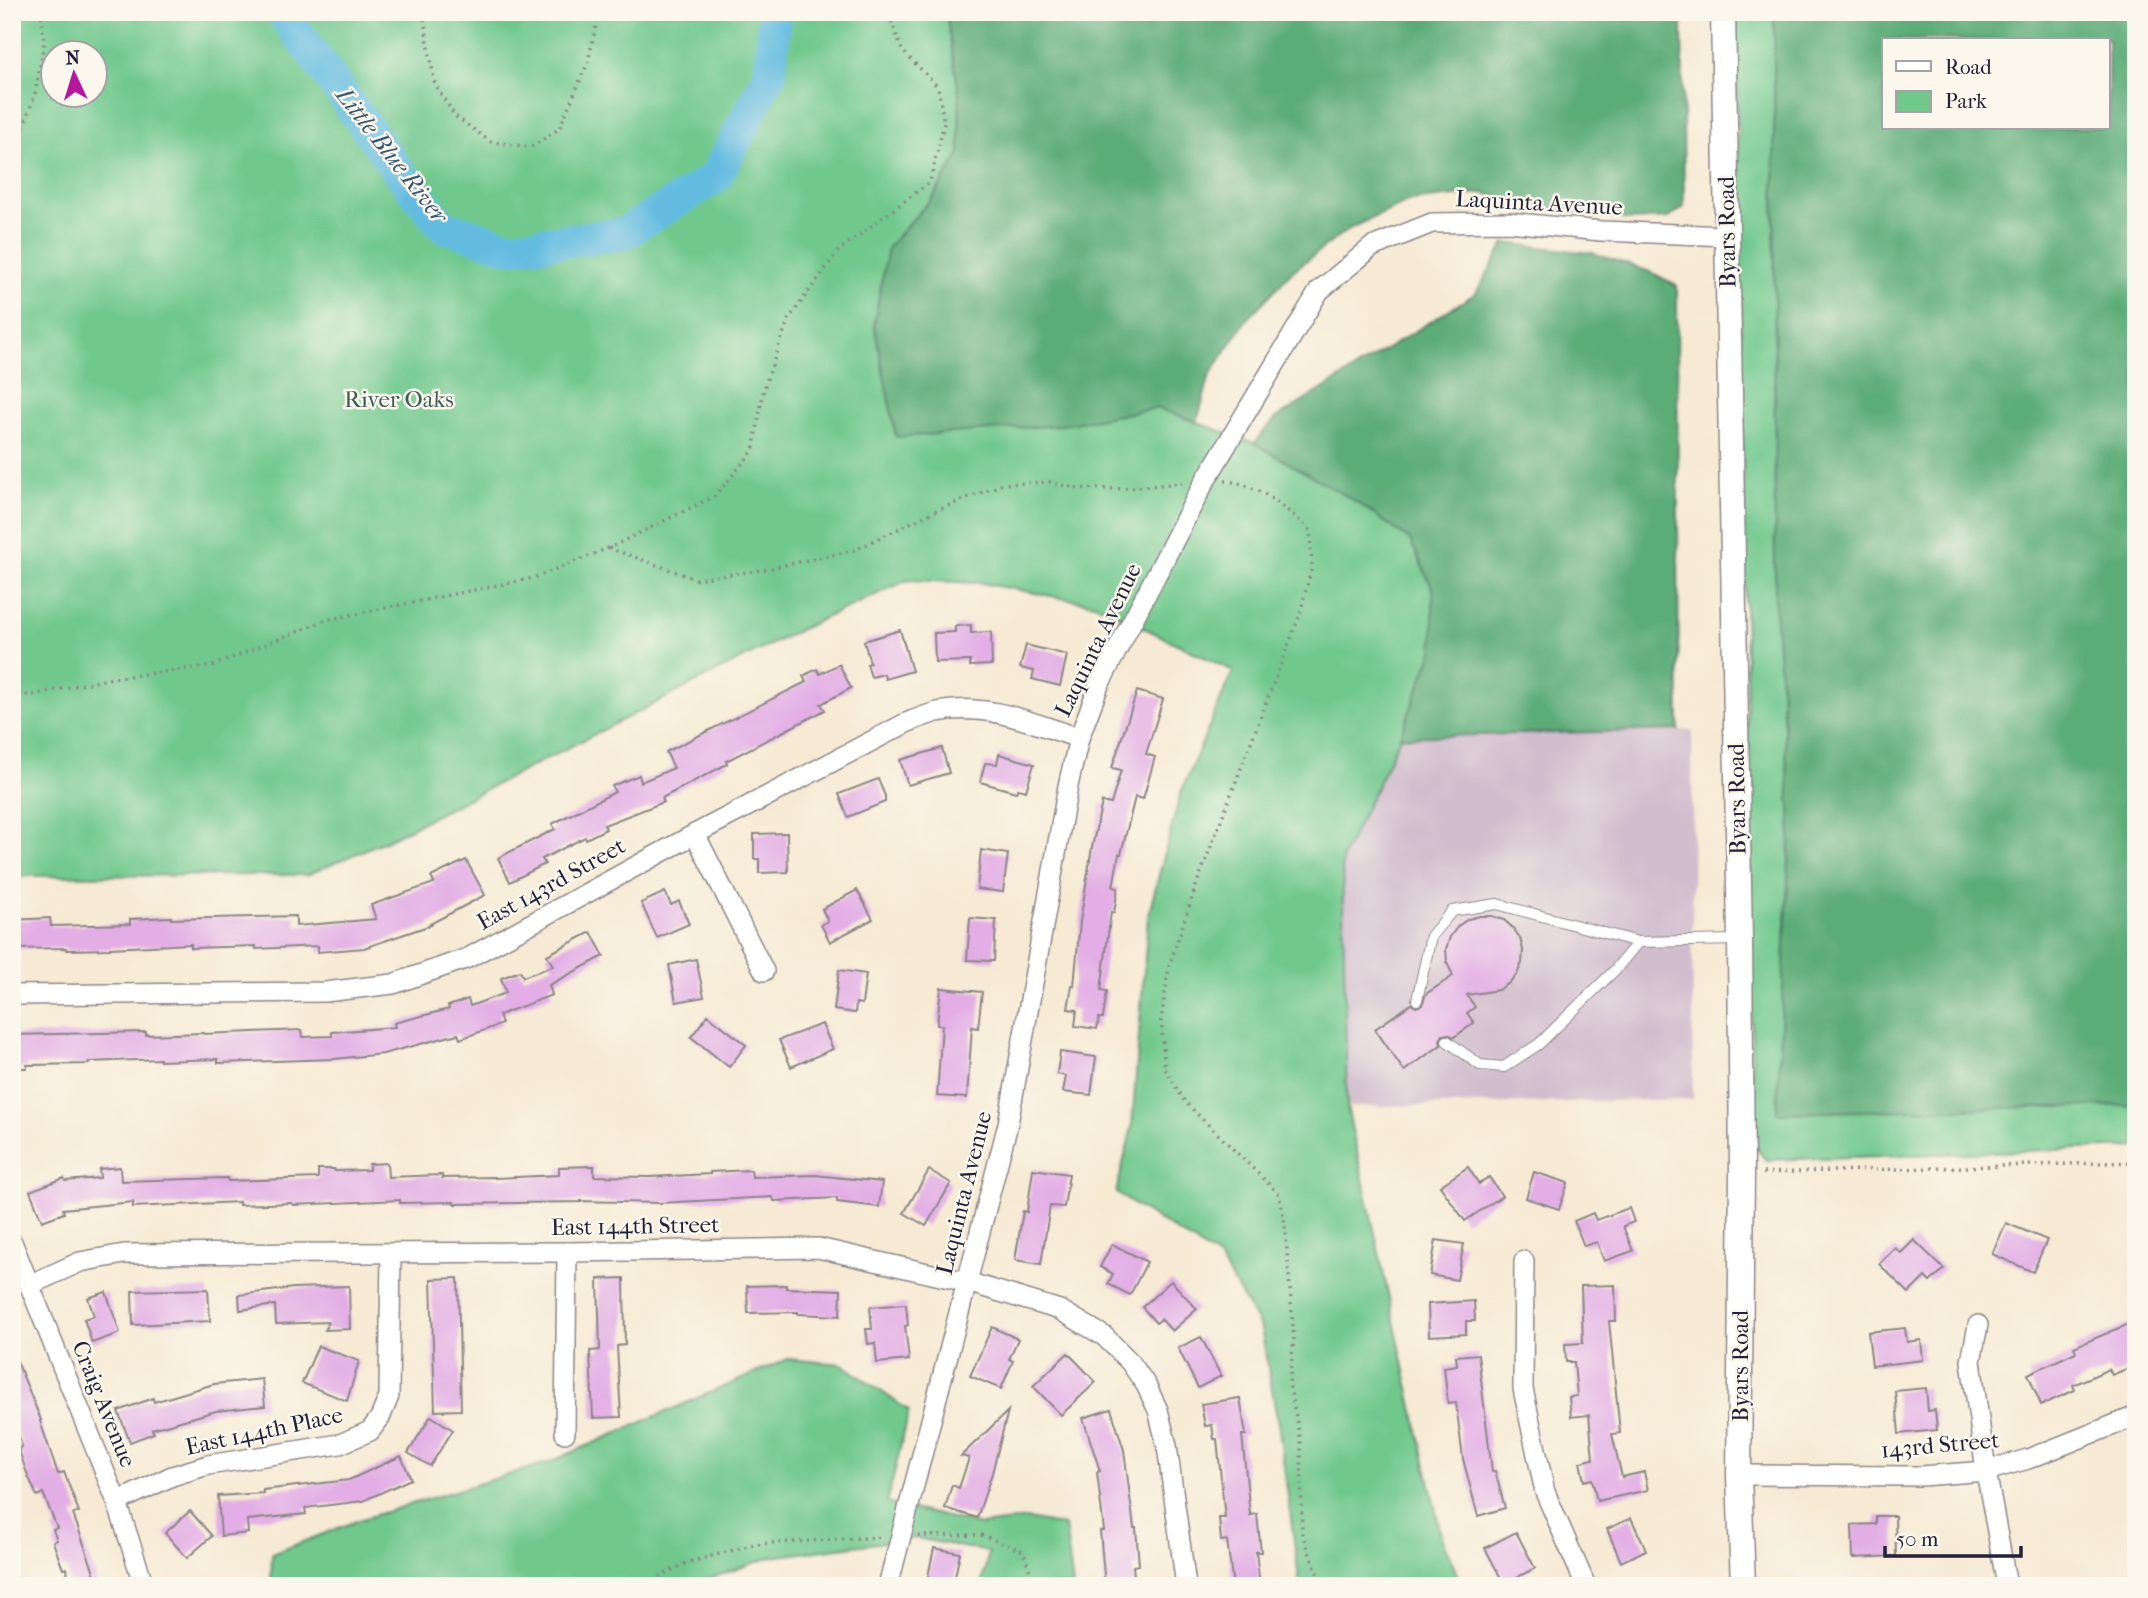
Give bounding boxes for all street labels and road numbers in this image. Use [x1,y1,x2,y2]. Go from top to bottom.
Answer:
street label: Byars Road [1713,175,1741,288]
street label: Laquinta Avenue [1455,185,1623,221]
street label: Laquinta Avenue [1049,559,1147,721]
street label: Byars Road [1723,742,1751,855]
street label: East 143rd Street [472,832,630,936]
street label: Laquinta Avenue [931,1108,997,1278]
street label: East 144th Street [551,1211,719,1241]
street label: Byars Road [1727,1310,1754,1422]
street label: Craig Avenue [66,1337,142,1471]
street label: East 144th Place [183,1401,345,1461]
street label: 143rd Street [1880,1426,2000,1464]

